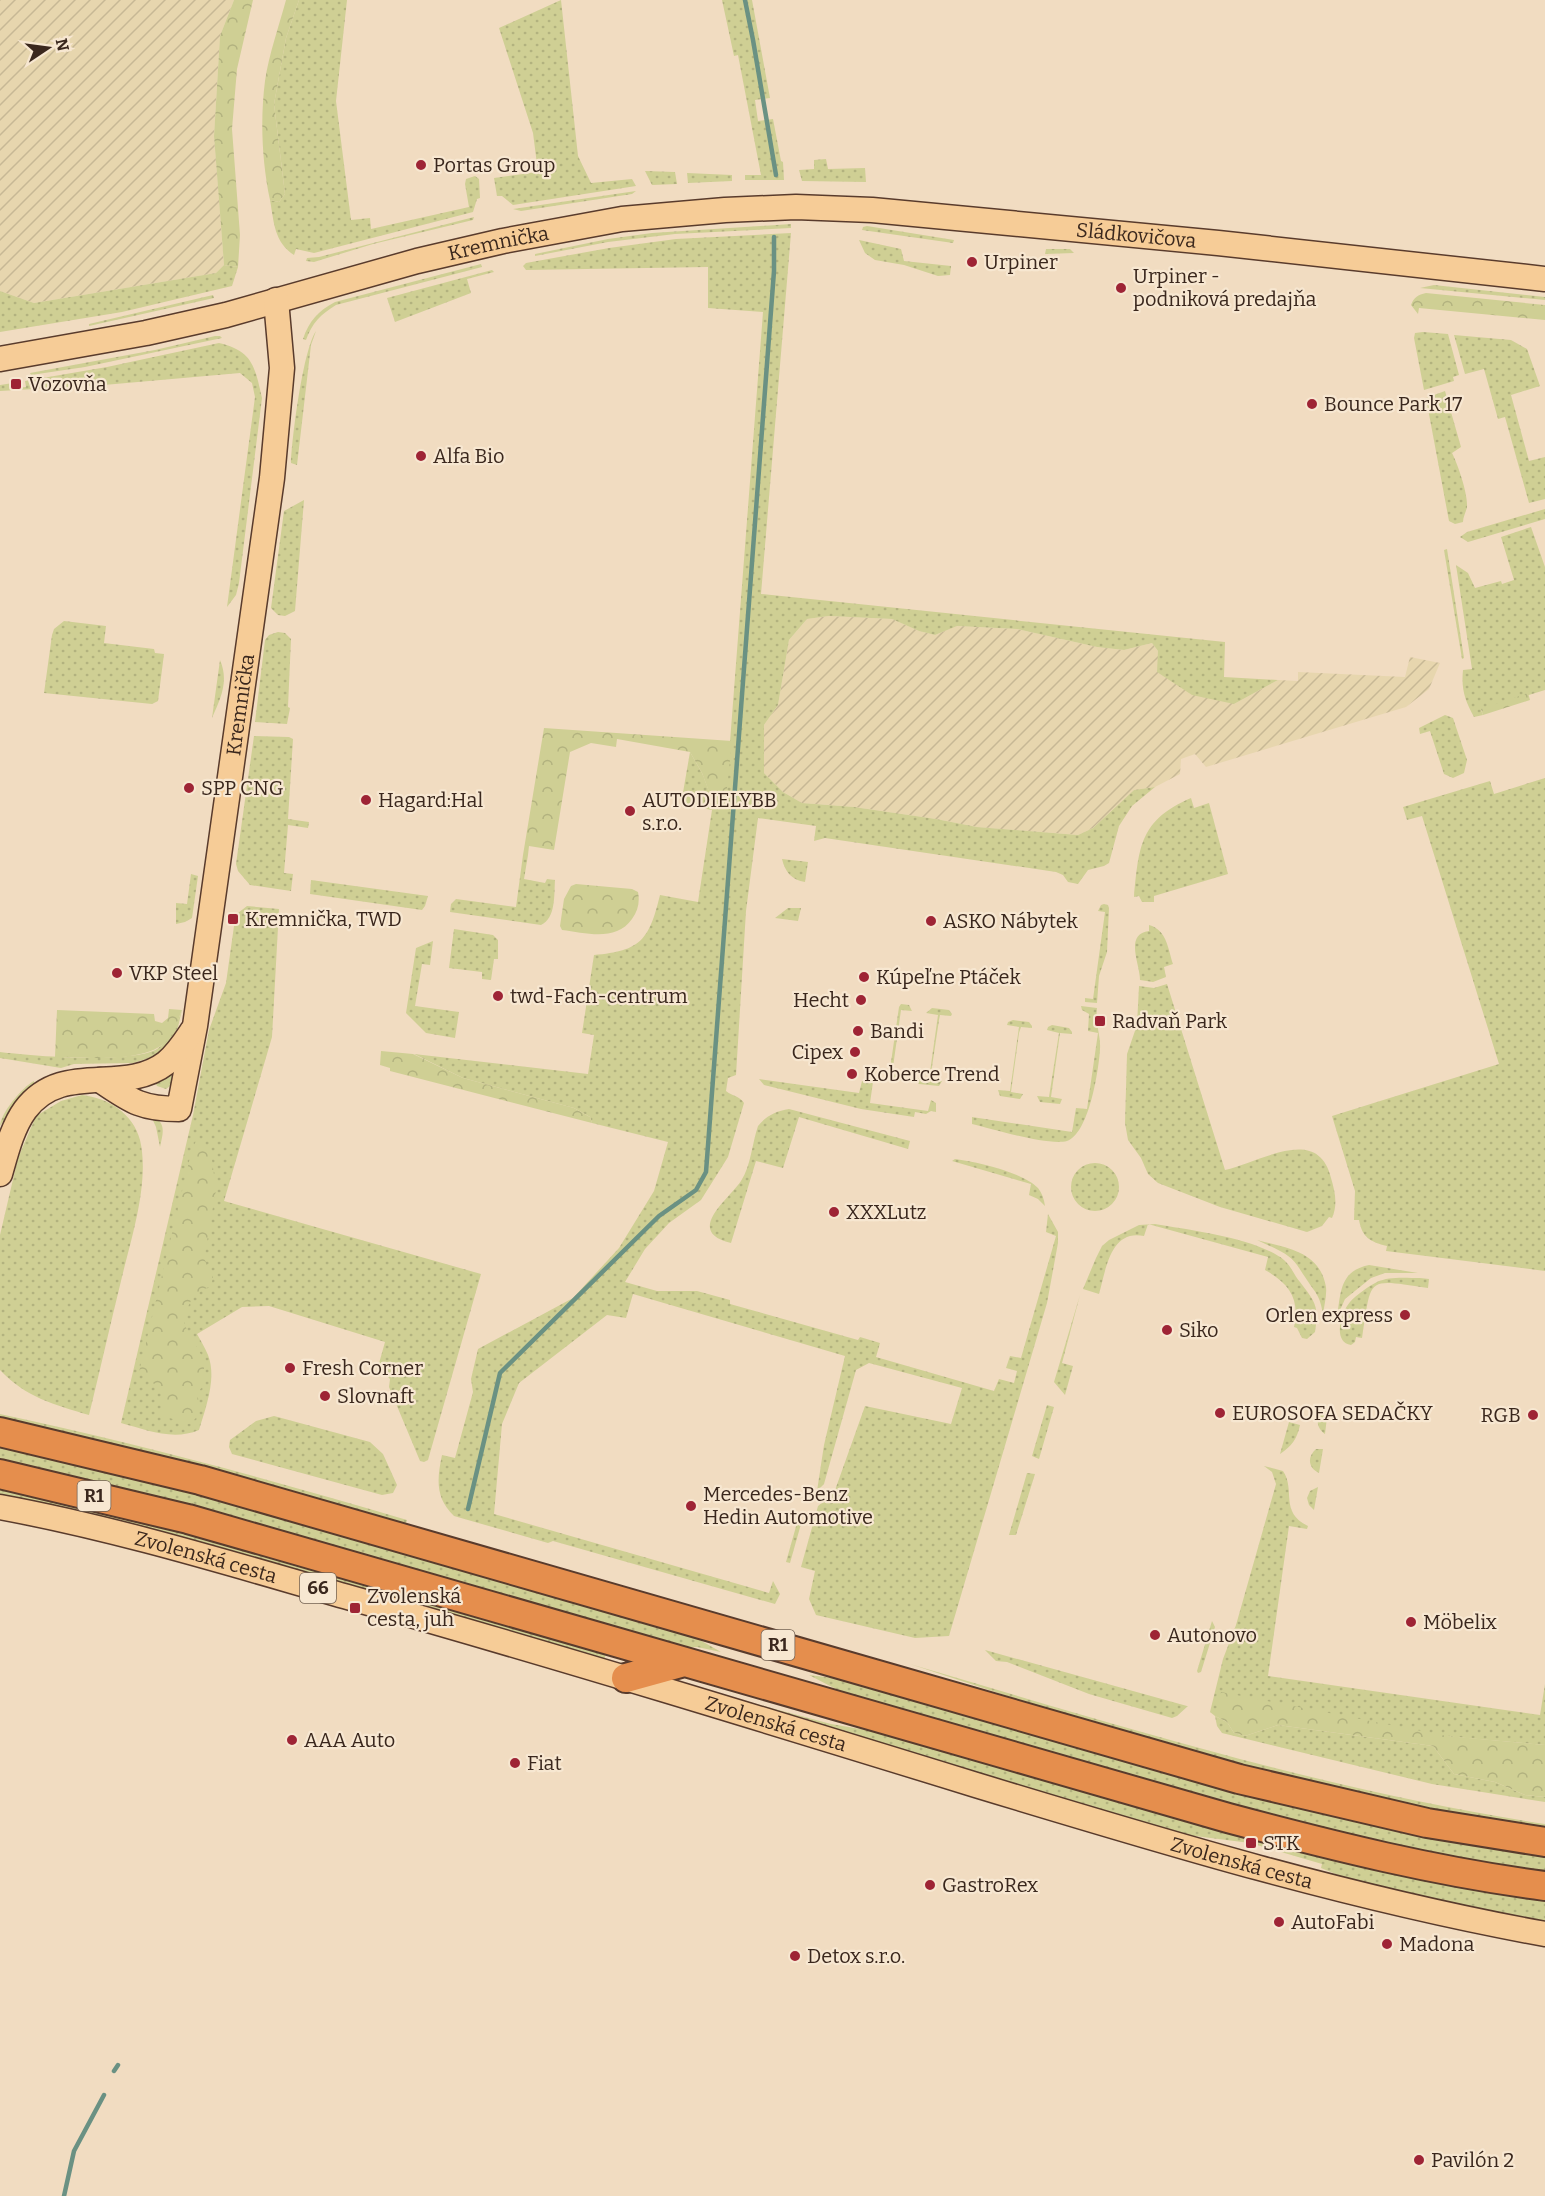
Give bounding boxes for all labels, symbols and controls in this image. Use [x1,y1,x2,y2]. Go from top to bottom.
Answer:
north arrow [18,18,78,78]
text: N [51,37,73,53]
place label: Portas Group [433,153,555,177]
marker: Portas Group [414,158,428,172]
street label: Sládkovičova [1075,218,1197,253]
street label: Kremnička [445,221,551,265]
place label: Urpiner [984,250,1058,274]
marker: Urpiner [965,255,979,269]
place label: Urpiner - podniková predajňa [1133,264,1317,312]
marker: Urpiner - podniková predajňa [1114,281,1128,295]
place label: Vozovňa [28,372,107,396]
marker: Vozovňa [9,377,23,391]
place label: Bounce Park 17 [1324,392,1462,416]
marker: Bounce Park 17 [1305,397,1319,411]
place label: Alfa Bio [433,444,504,468]
marker: Alfa Bio [414,449,428,463]
street label: Kremnička [221,652,259,757]
place label: SPP CNG [201,776,284,800]
marker: SPP CNG [182,781,196,795]
place label: Hagard:Hal [378,788,483,812]
place label: AUTODIELYBB s.r.o. [642,788,777,835]
marker: Hagard:Hal [359,793,373,807]
marker: AUTODIELYBB s.r.o. [623,804,637,818]
place label: Kremnička, TWD [245,907,402,931]
place label: ASKO Nábytek [943,909,1079,933]
marker: Kremnička, TWD [226,912,240,926]
marker: ASKO Nábytek [924,914,938,928]
place label: VKP Steel [129,961,218,985]
place label: Kúpeľne Ptáček [876,965,1022,989]
marker: VKP Steel [110,966,124,980]
marker: Kúpeľne Ptáček [857,970,871,984]
place label: twd-Fach-centrum [510,984,688,1008]
place label: Hecht [793,988,849,1012]
marker: twd-Fach-centrum [491,989,505,1003]
marker: Hecht [854,993,868,1007]
place label: Radvaň Park [1112,1009,1228,1033]
marker: Radvaň Park [1093,1014,1107,1028]
place label: Bandi [870,1019,924,1043]
marker: Bandi [851,1024,865,1038]
place label: Cipex [791,1040,843,1064]
marker: Cipex [848,1045,862,1059]
place label: Koberce Trend [864,1062,1000,1086]
marker: Koberce Trend [845,1067,859,1081]
place label: XXXLutz [846,1200,927,1224]
marker: XXXLutz [827,1205,841,1219]
place label: Orlen express [1265,1303,1393,1327]
marker: Orlen express [1398,1308,1412,1322]
place label: Siko [1179,1318,1218,1342]
marker: Siko [1160,1323,1174,1337]
place label: Fresh Corner [302,1356,423,1380]
marker: Fresh Corner [283,1361,297,1375]
place label: Slovnaft [337,1384,414,1408]
marker: Slovnaft [318,1389,332,1403]
place label: EUROSOFA SEDAČKY [1232,1401,1433,1425]
place label: RGB [1481,1403,1521,1427]
marker: EUROSOFA SEDAČKY [1213,1406,1227,1420]
marker: RGB [1526,1408,1540,1422]
road number: R1 [78,1481,110,1511]
place label: Mercedes-Benz Hedin Automotive [703,1482,873,1529]
marker: Mercedes-Benz Hedin Automotive [684,1499,698,1513]
street label: Zvolenská cesta [132,1526,280,1588]
road number: 66 [300,1573,336,1603]
place label: Zvolenská cesta, juh [367,1584,461,1632]
marker: Zvolenská cesta, juh [348,1601,362,1615]
place label: Möbelix [1423,1610,1497,1634]
marker: Möbelix [1404,1615,1418,1629]
place label: Autonovo [1167,1623,1257,1647]
marker: Autonovo [1148,1628,1162,1642]
road number: R1 [762,1630,794,1660]
street label: Zvolenská cesta [702,1691,850,1757]
place label: AAA Auto [304,1728,395,1752]
marker: AAA Auto [285,1733,299,1747]
place label: Fiat [527,1751,562,1775]
marker: Fiat [508,1756,522,1770]
place label: STK [1263,1831,1300,1855]
street label: Zvolenská cesta [1168,1832,1315,1894]
marker: STK [1244,1836,1258,1850]
place label: GastroRex [942,1873,1038,1897]
marker: GastroRex [923,1878,937,1892]
place label: AutoFabi [1291,1910,1375,1934]
marker: AutoFabi [1272,1915,1286,1929]
place label: Madona [1399,1932,1474,1956]
marker: Madona [1380,1937,1394,1951]
place label: Detox s.r.o. [807,1944,905,1968]
marker: Detox s.r.o. [788,1949,802,1963]
place label: Pavilón 2 [1431,2148,1514,2172]
marker: Pavilón 2 [1412,2153,1426,2167]

